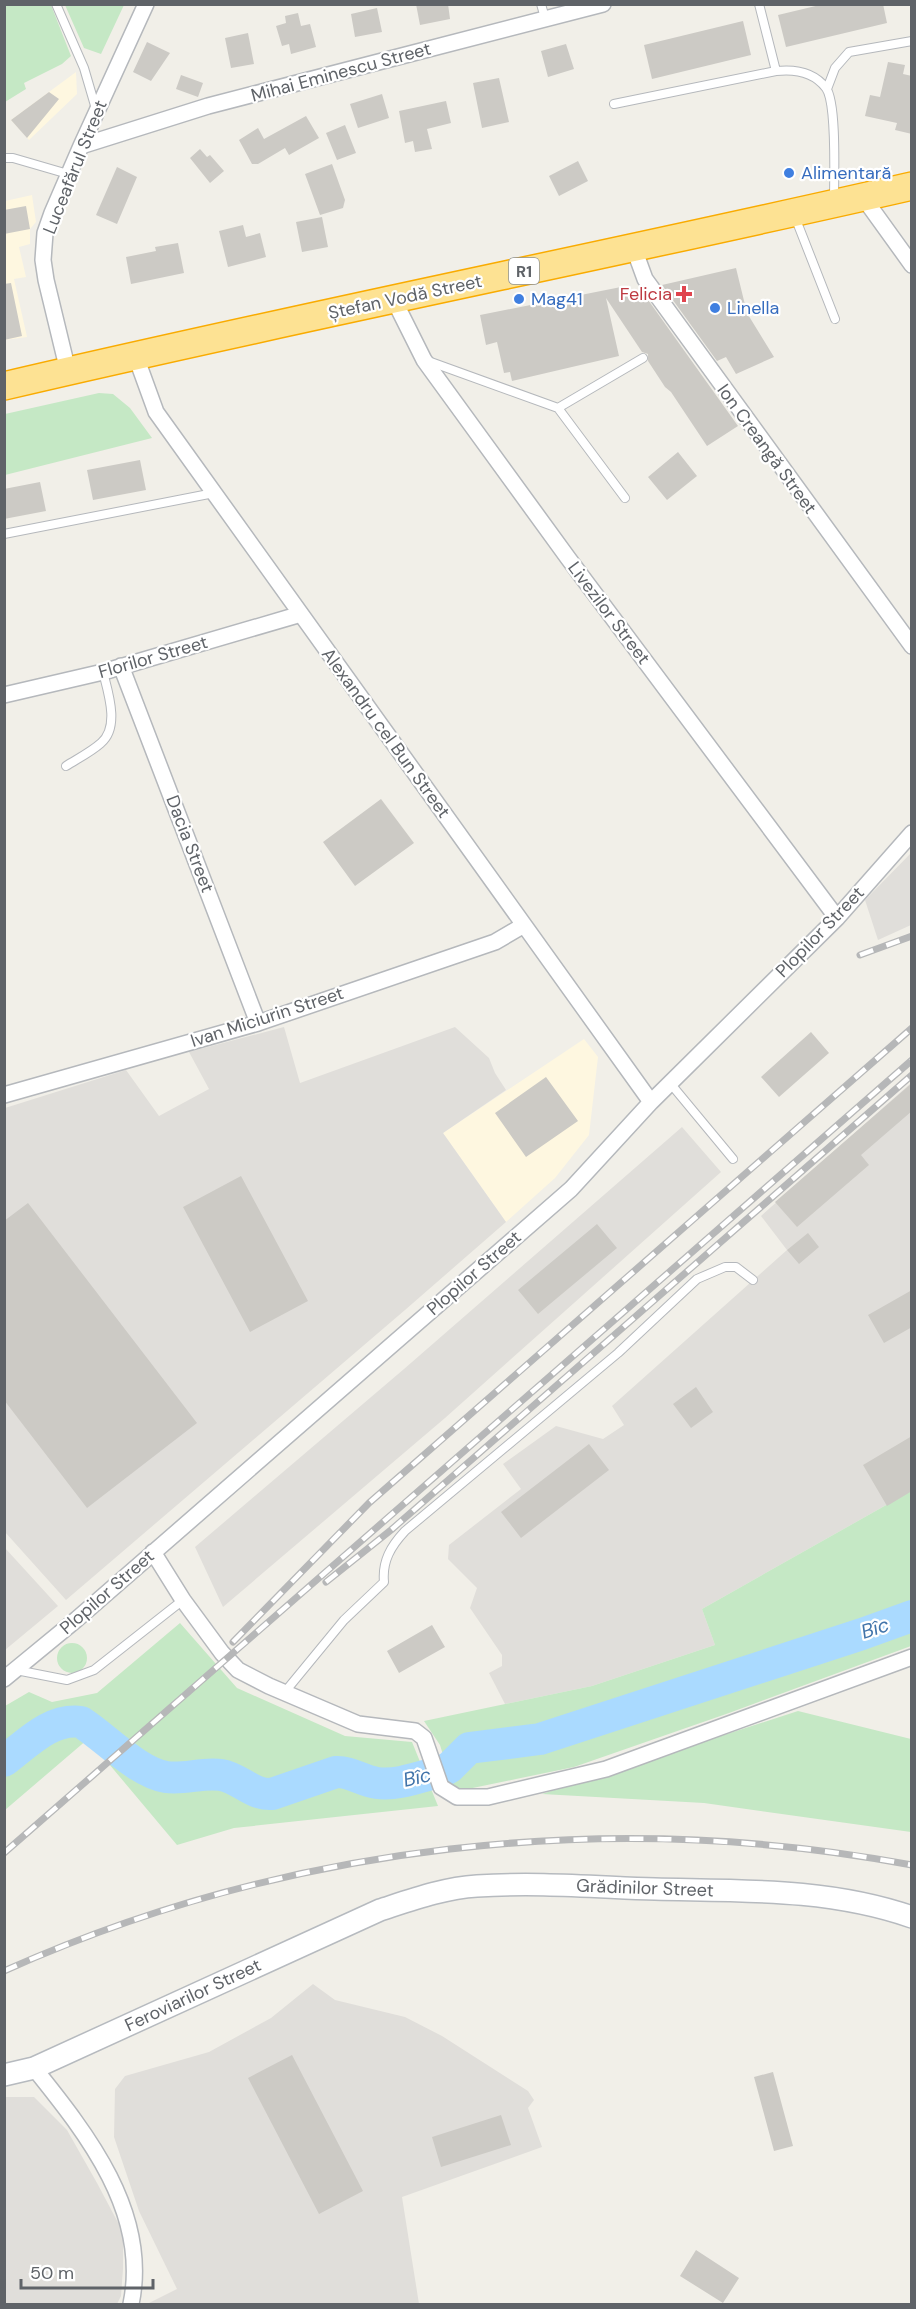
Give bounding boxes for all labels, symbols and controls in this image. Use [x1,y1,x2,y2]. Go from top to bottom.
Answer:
street label: Mihai Eminescu Street [248,36,434,108]
street label: Luceafărul Street [37,96,113,238]
place label: Alimentară [801,161,891,185]
marker: Alimentară [782,166,796,180]
road number: R1 [509,258,539,284]
street label: Ștefan Vodă Street [326,269,484,325]
place label: Felicia [620,282,672,306]
place label: Mag41 [531,287,583,311]
marker: Felicia [677,287,691,301]
marker: Mag41 [512,292,526,306]
place label: Linella [727,296,779,320]
marker: Linella [708,301,722,315]
street label: Ion Creangă Street [712,379,822,519]
street label: Livezilor Street [562,557,656,669]
street label: Florilor Street [96,630,210,684]
street label: Alexandru cel Bun Street [316,643,456,823]
street label: Dacia Street [160,792,220,896]
street label: Plopilor Street [770,881,870,983]
street label: Ivan Miciurin Street [187,981,347,1053]
street label: Plopilor Street [422,1225,526,1321]
street label: Plopilor Street [55,1544,159,1640]
water label: Bîc [858,1611,892,1645]
water label: Bîc [400,1761,434,1793]
street label: Grădinilor Street [576,1874,714,1902]
street label: Feroviarilor Street [121,1953,265,2037]
scale bar [21,2252,153,2290]
text: 50 m [30,2261,74,2285]

